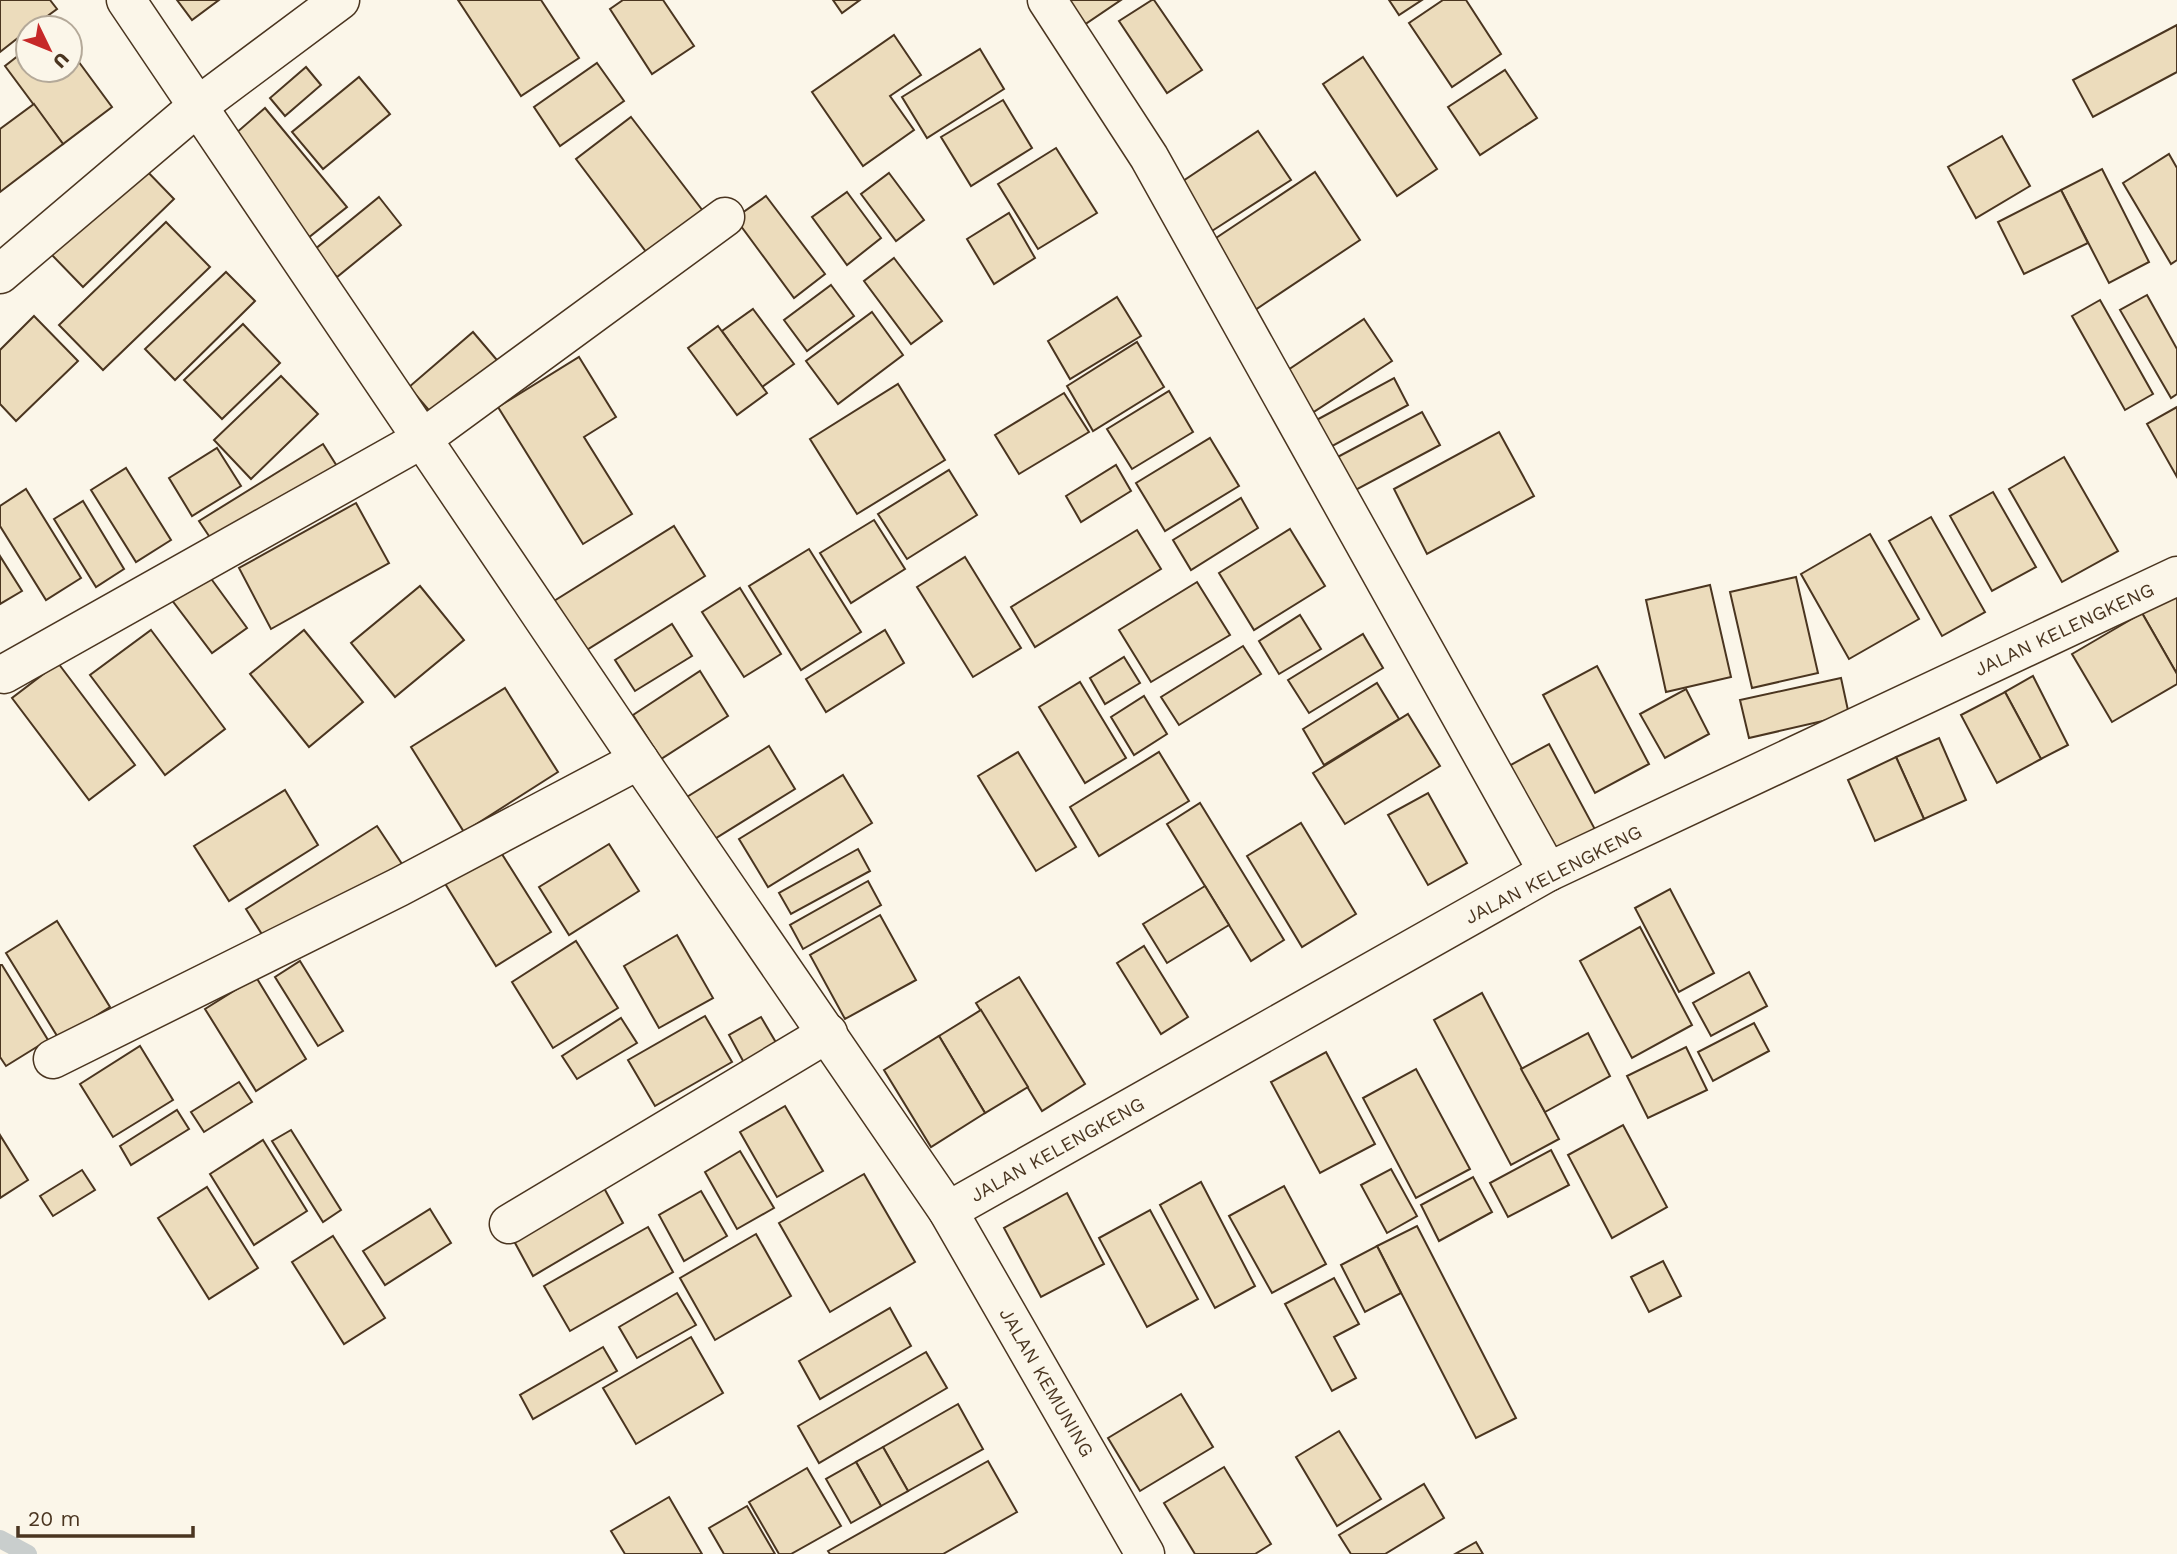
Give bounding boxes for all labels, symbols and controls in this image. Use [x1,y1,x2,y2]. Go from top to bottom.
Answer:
north arrow [14,14,84,84]
text: U [48,47,74,73]
street label: JALAN KELENGKENG [1971,578,2158,681]
street label: JALAN KELENGKENG [1461,820,1645,929]
street label: JALAN KELENGKENG [966,1092,1148,1207]
street label: JALAN KEMUNING [994,1303,1099,1461]
scale bar [18,1494,192,1538]
text: 20 m [28,1506,80,1531]

